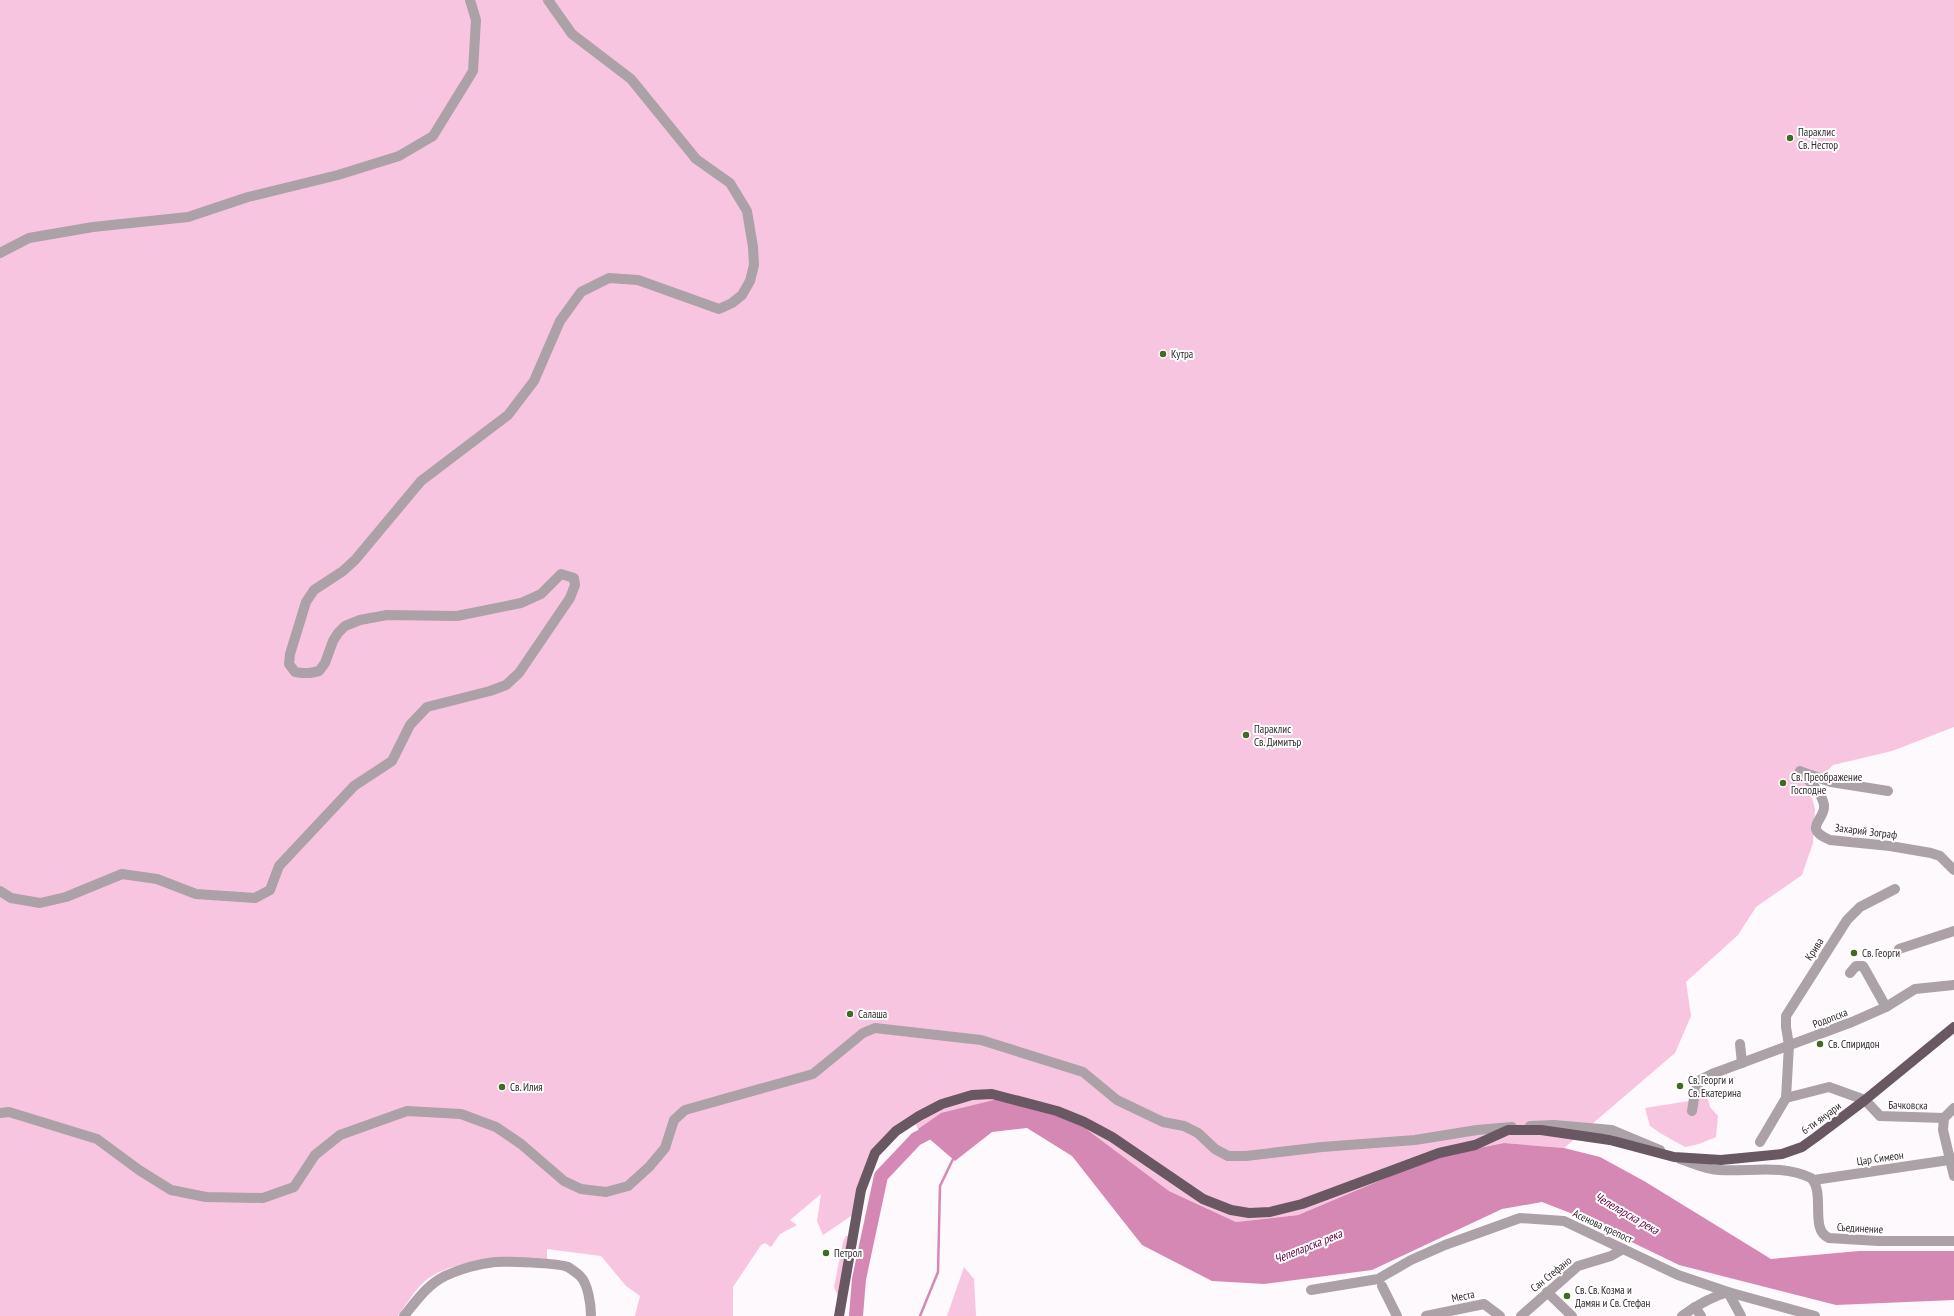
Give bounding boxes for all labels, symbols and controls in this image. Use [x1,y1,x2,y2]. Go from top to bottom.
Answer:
place label: Параклис Св. Нестор [1798,125,1838,152]
marker: Параклис Св. Нестор [1785,133,1795,143]
place label: Кутра [1171,347,1193,361]
marker: Кутра [1158,349,1168,359]
place label: Параклис Св. Димитър [1254,722,1301,749]
marker: Параклис Св. Димитър [1241,730,1251,740]
place label: Св. Преображение Господне [1791,770,1863,797]
marker: Св. Преображение Господне [1778,778,1788,788]
street label: Захарий Зограф [1834,820,1898,842]
street label: Крива [1802,935,1826,963]
place label: Св. Георги [1862,946,1900,960]
marker: Св. Георги [1849,948,1859,958]
street label: Родопска [1811,1005,1849,1031]
place label: Салаша [858,1007,887,1021]
marker: Салаша [845,1009,855,1019]
place label: Св. Спиридон [1828,1037,1880,1051]
marker: Св. Спиридон [1815,1039,1825,1049]
place label: Св. Георги и Св. Екатерина [1688,1073,1741,1100]
place label: Св. Илия [510,1080,543,1094]
marker: Св. Георги и Св. Екатерина [1675,1081,1685,1091]
marker: Св. Илия [497,1082,507,1092]
street label: Бачковска [1888,1098,1928,1112]
street label: 6-ти януари [1798,1099,1844,1137]
street label: Цар Симеон [1856,1148,1905,1168]
water label: Чепеларска река [1592,1189,1663,1238]
street label: Асенова крепост [1571,1206,1636,1246]
street label: Съединение [1836,1220,1884,1236]
water label: Чепеларска река [1272,1225,1345,1266]
place label: Петрол [834,1246,862,1260]
marker: Петрол [821,1248,831,1258]
street label: Сан Стефано [1528,1253,1575,1295]
place label: Св. Св. Козма и Дамян и Св. Стефан [1575,1283,1650,1310]
street label: Места [1450,1287,1476,1305]
marker: Св. Св. Козма и Дамян и Св. Стефан [1562,1291,1572,1301]

